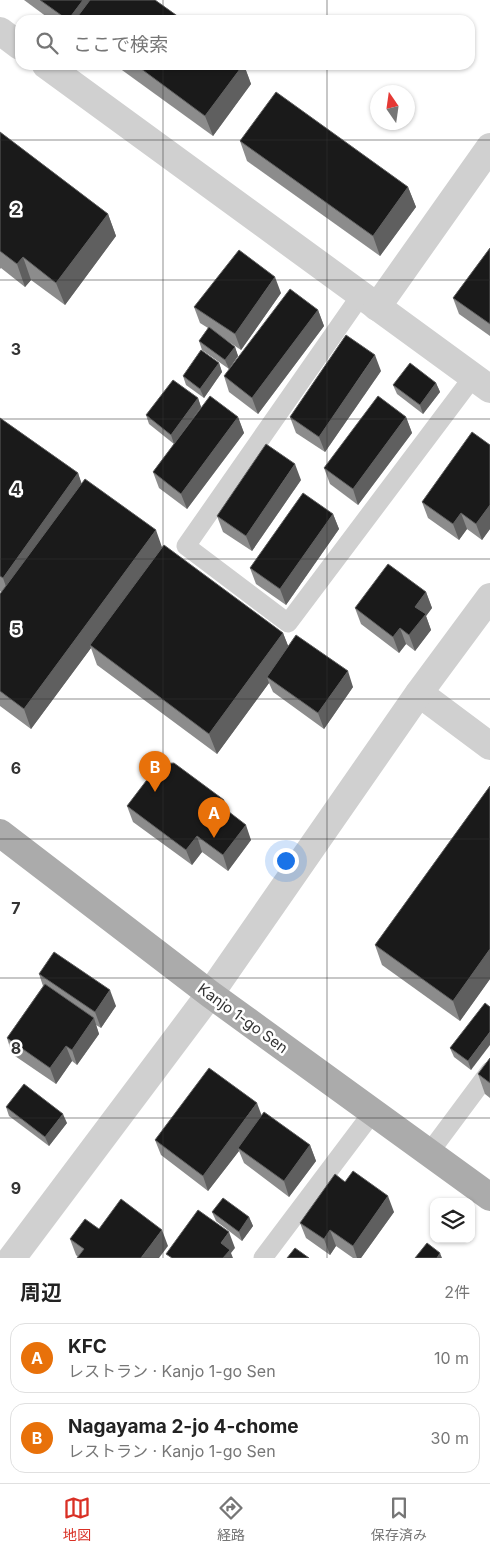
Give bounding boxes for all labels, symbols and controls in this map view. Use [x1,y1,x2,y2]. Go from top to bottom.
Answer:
search box [15,15,475,70]
icon: search [33,29,61,57]
text: ここで検索 [73,33,168,56]
north arrow [370,85,415,130]
text: 2 [11,199,21,219]
text: 3 [11,339,21,359]
text: 4 [11,479,22,499]
text: 5 [11,619,21,639]
pin: B [139,751,171,792]
text: 6 [11,758,21,778]
pin: A [198,797,230,838]
your location [273,848,299,874]
text: 7 [11,898,21,918]
street label: Kanjo 1-go Sen [194,979,292,1057]
text: 8 [11,1038,21,1058]
text: 9 [11,1178,21,1198]
map controls [430,1198,475,1243]
button: layers [430,1198,475,1243]
text: 周辺 [20,1280,62,1305]
text: 2件 [444,1282,470,1302]
text: KFC [68,1335,107,1358]
text: A [31,1348,43,1368]
text: 10 m [434,1348,469,1368]
text: レストラン · Kanjo 1-go Sen [68,1361,276,1381]
text: Nagayama 2-jo 4-chome [68,1415,299,1438]
text: B [32,1428,42,1448]
text: 30 m [431,1428,469,1448]
text: レストラン · Kanjo 1-go Sen [68,1441,276,1461]
tab: 地図 [63,1494,91,1544]
tab: 経路 [217,1494,245,1544]
tab: 保存済み [371,1494,427,1544]

